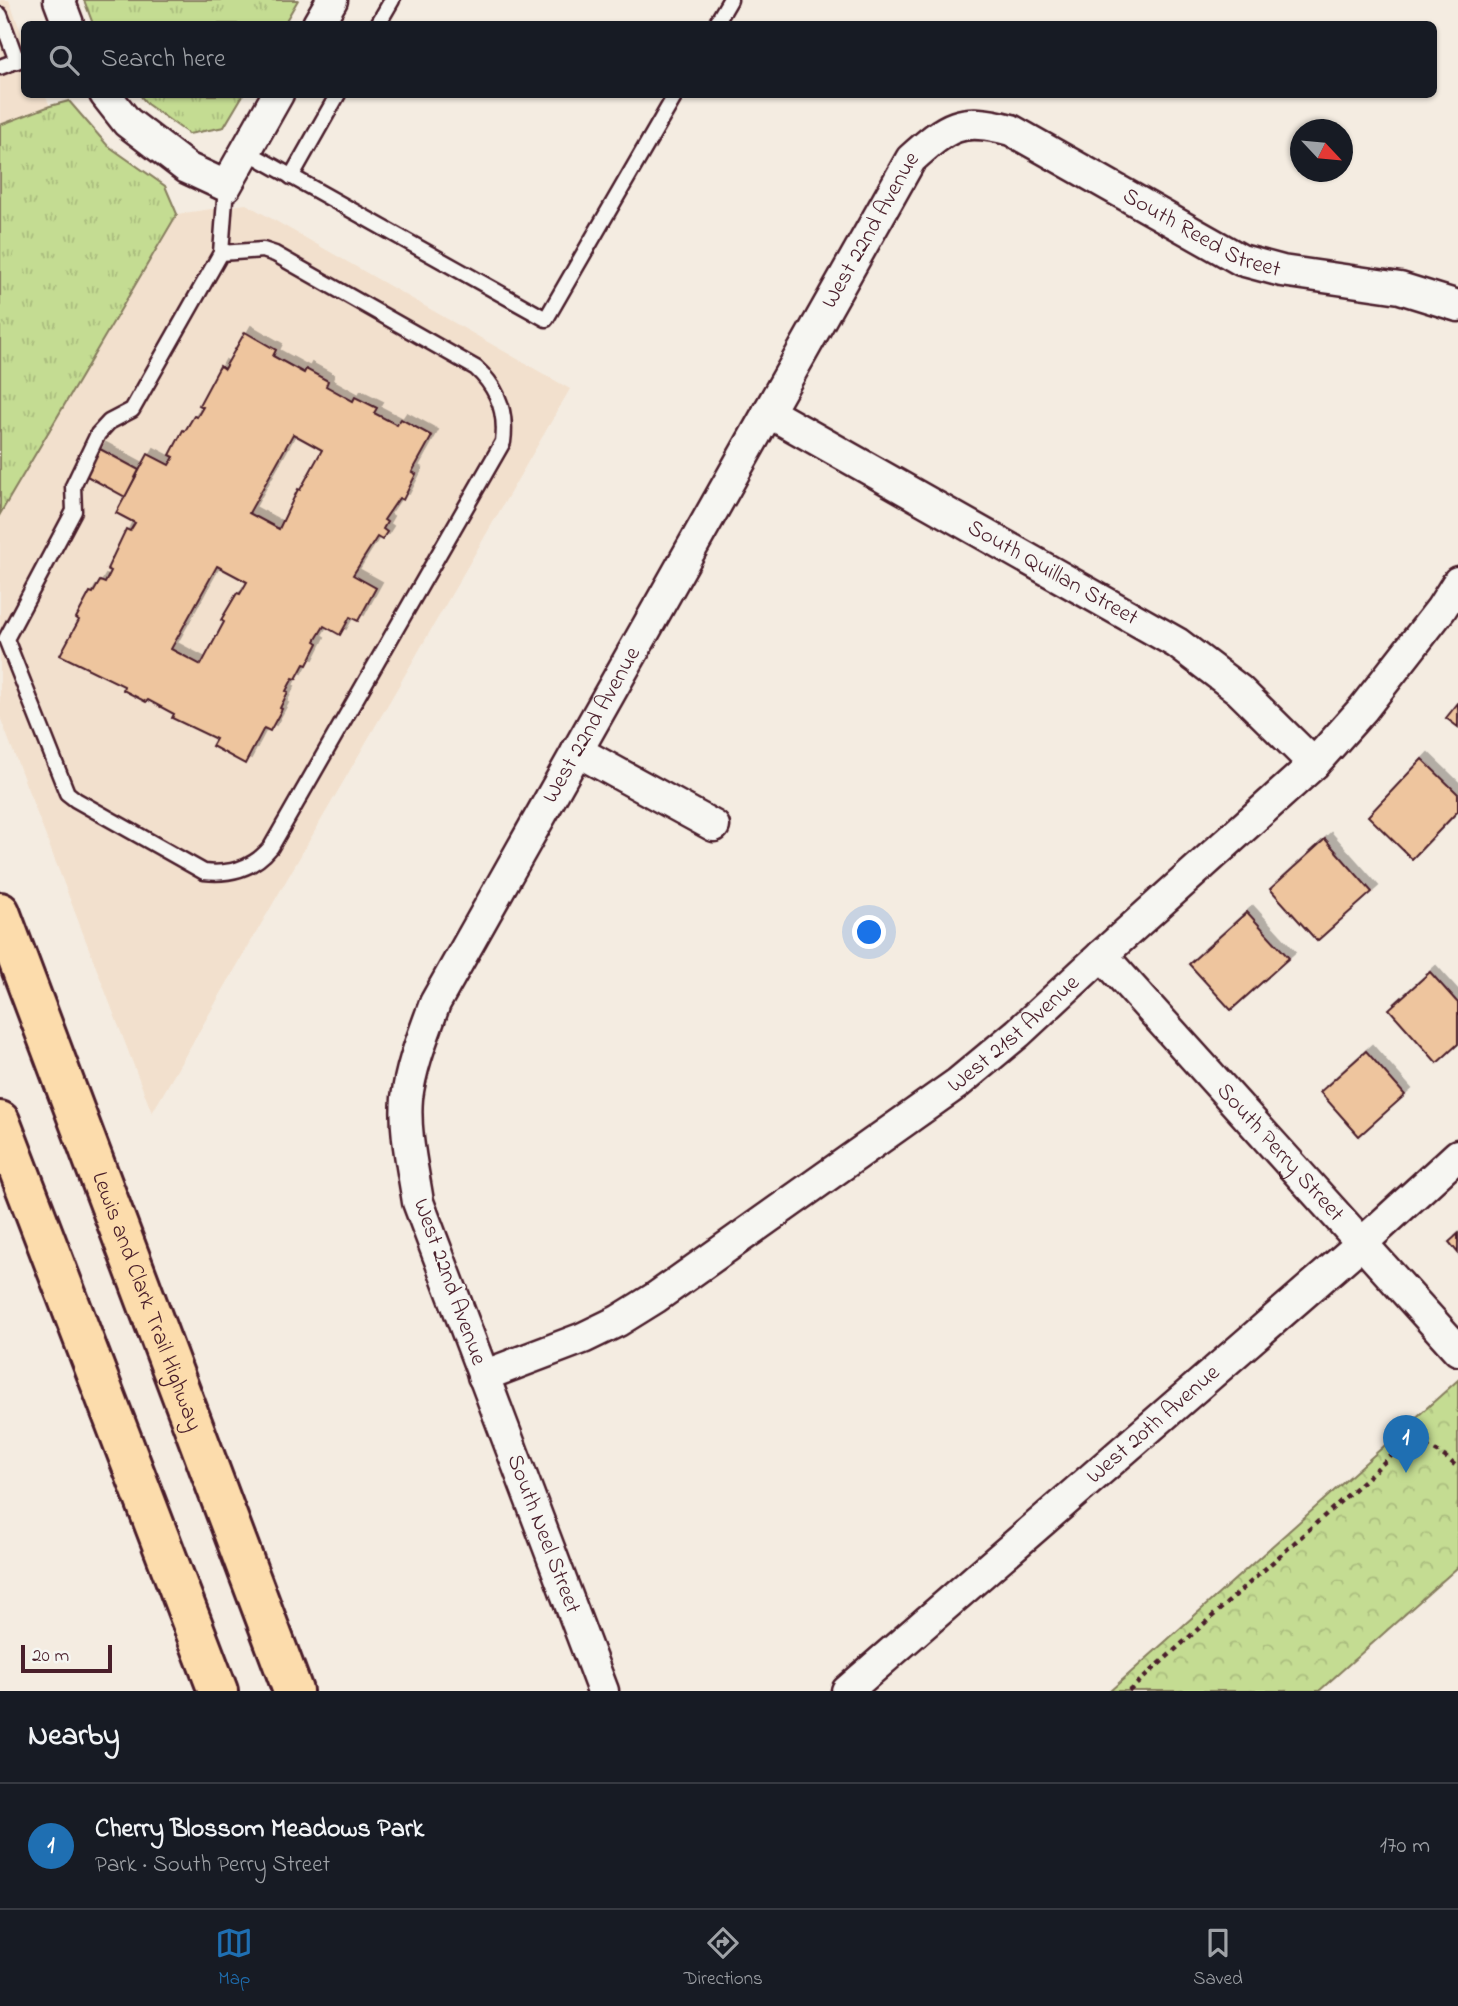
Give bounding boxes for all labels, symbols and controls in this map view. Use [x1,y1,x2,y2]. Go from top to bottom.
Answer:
search box [21,21,1437,98]
icon: search [45,41,83,79]
text: Search here [101,41,226,79]
north arrow [1290,119,1353,182]
street label: West 22nd Avenue [813,142,927,315]
street label: South Reed Street [1116,180,1285,286]
street label: South Quillan Street [961,511,1144,634]
street label: West 22nd Avenue [534,640,649,809]
your location [852,915,886,949]
street label: West 21st Avenue [941,967,1088,1102]
street label: South Perry Street [1208,1076,1352,1230]
street label: Lewis and Clark Trail Highway [83,1167,210,1436]
street label: West 22nd Avenue [404,1194,495,1370]
street label: West 20th Avenue [1079,1357,1228,1492]
pin: 1 [1383,1415,1429,1473]
street label: South Neel Street [498,1450,589,1619]
scale bar [21,1642,112,1674]
text: 20 m [32,1643,69,1670]
text: Nearby [28,1715,120,1759]
text: Cherry Blossom Meadows Park [95,1811,424,1849]
text: 1 [47,1830,55,1863]
text: 170 m [1380,1830,1430,1863]
text: Park · South Perry Street [95,1849,330,1882]
tab: Map [215,1924,253,1993]
tab: Directions [684,1924,763,1993]
tab: Saved [1193,1924,1243,1993]

